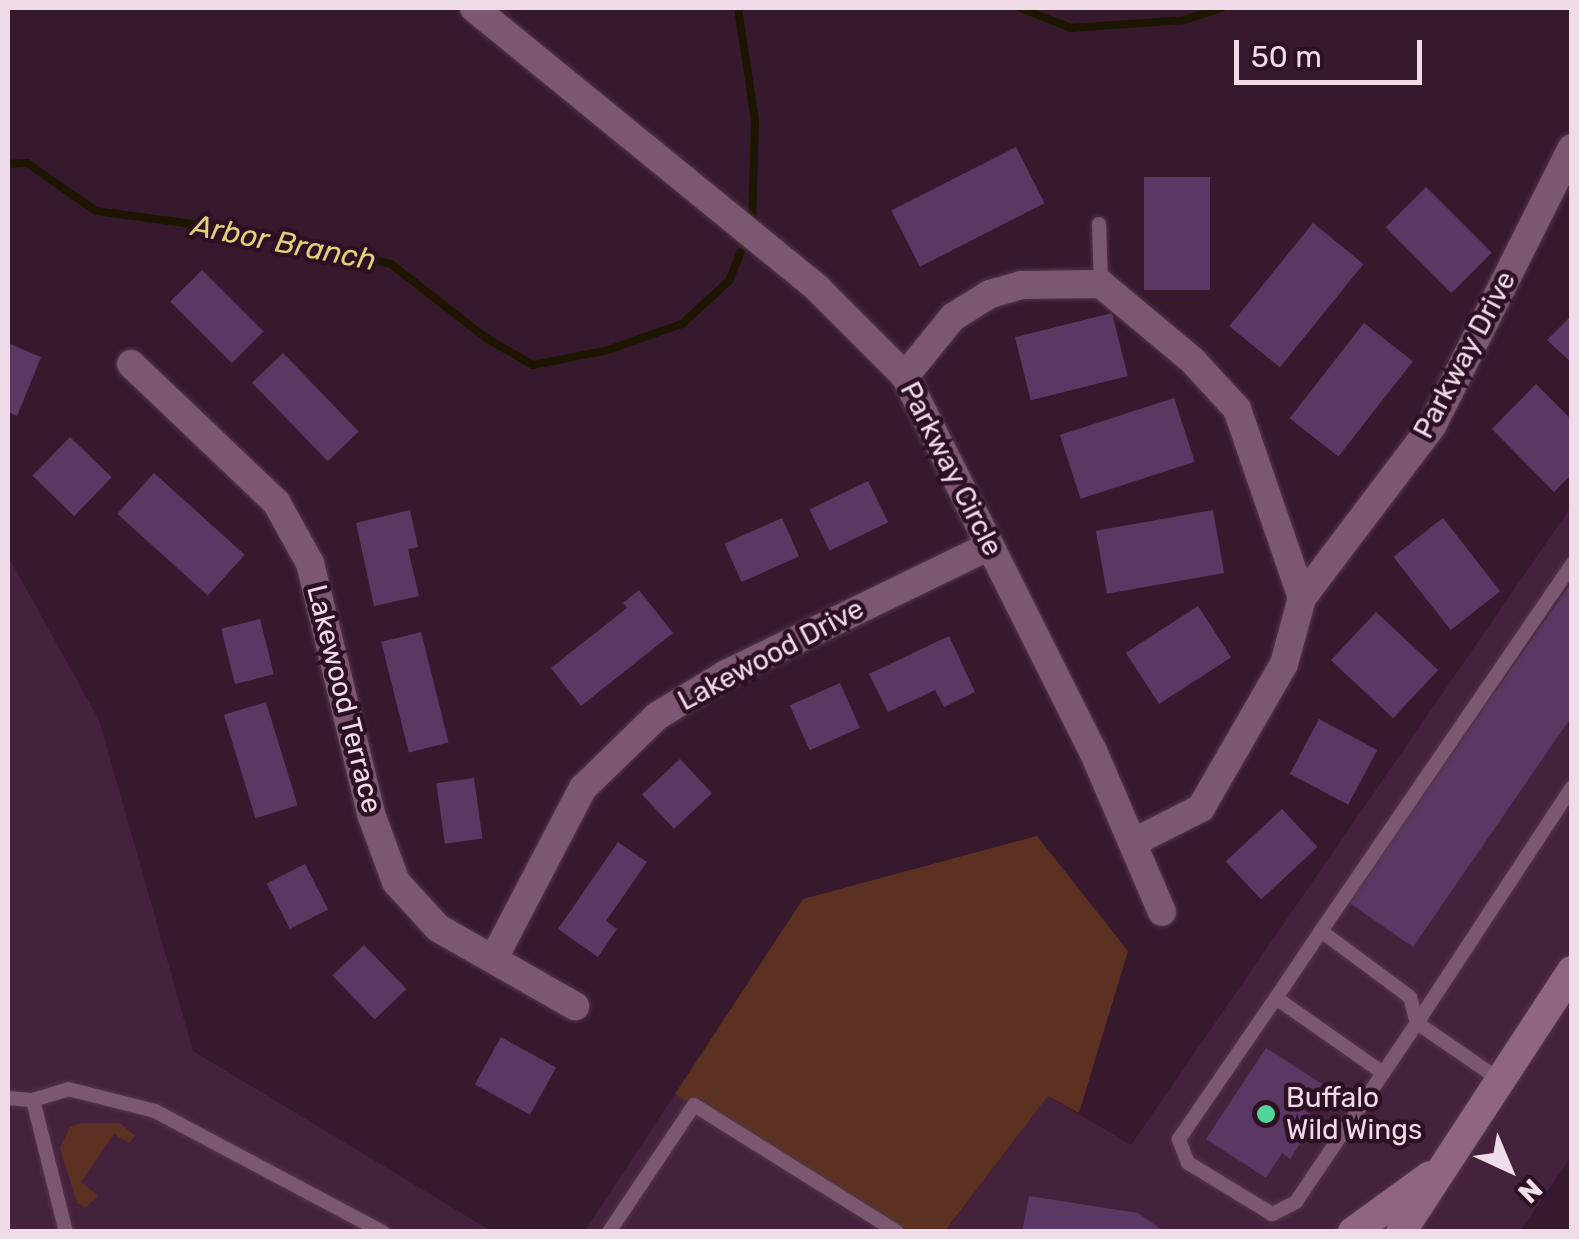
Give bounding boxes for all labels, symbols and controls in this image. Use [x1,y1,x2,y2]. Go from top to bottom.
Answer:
scale bar [1239,20,1426,82]
text: 50 m [1251,39,1322,75]
water label: Arbor Branch [188,207,380,279]
street label: Parkway Drive [1407,265,1523,445]
street label: Parkway Circle [893,376,1009,562]
street label: Lakewood Terrace [299,581,389,817]
street label: Lakewood Drive [672,592,870,718]
place label: Buffalo Wild Wings [1286,1081,1423,1147]
marker: Buffalo Wild Wings [1255,1103,1277,1125]
north arrow [1459,1119,1559,1219]
text: N [1511,1172,1549,1210]

